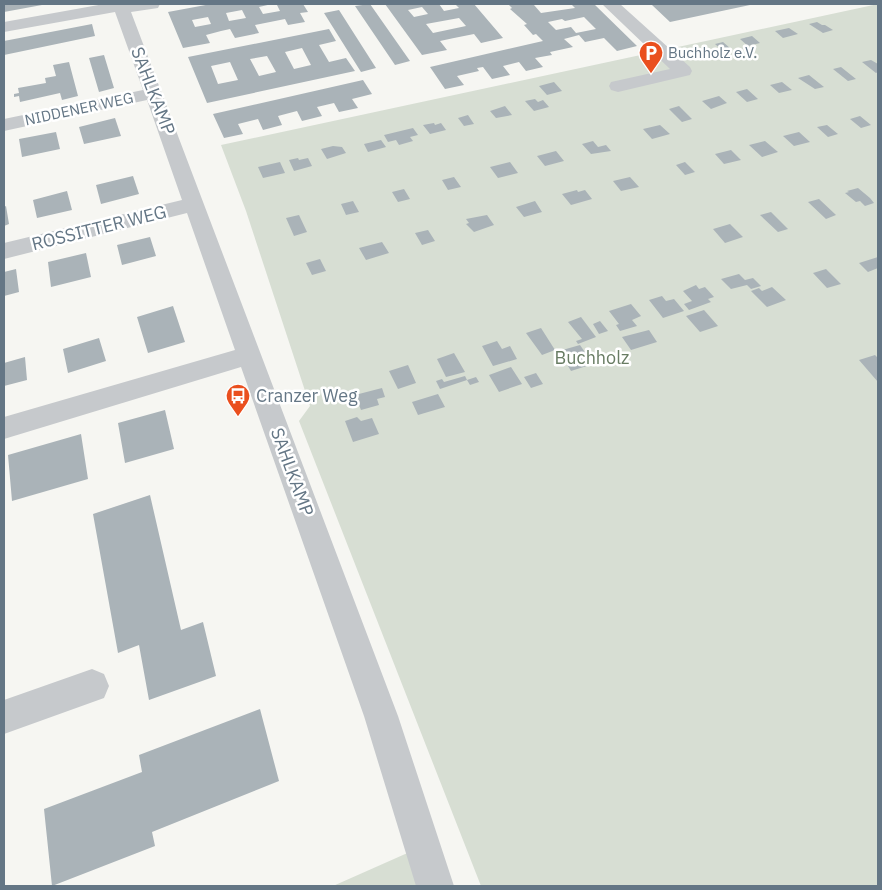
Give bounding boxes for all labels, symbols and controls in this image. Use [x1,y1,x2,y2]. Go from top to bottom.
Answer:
parking icon: Buchholz e.V. [638,40,664,74]
place label: Buchholz e.V. [668,43,757,62]
street label: SAHLKAMP [126,44,181,138]
street label: NIDDENER WEG [23,88,135,129]
street label: ROSSITTER WEG [29,200,169,255]
park label: Buchholz [555,346,629,369]
bus stop icon: Cranzer Weg [225,383,251,417]
place label: Cranzer Weg [256,384,358,407]
street label: SAHLKAMP [266,425,319,519]

